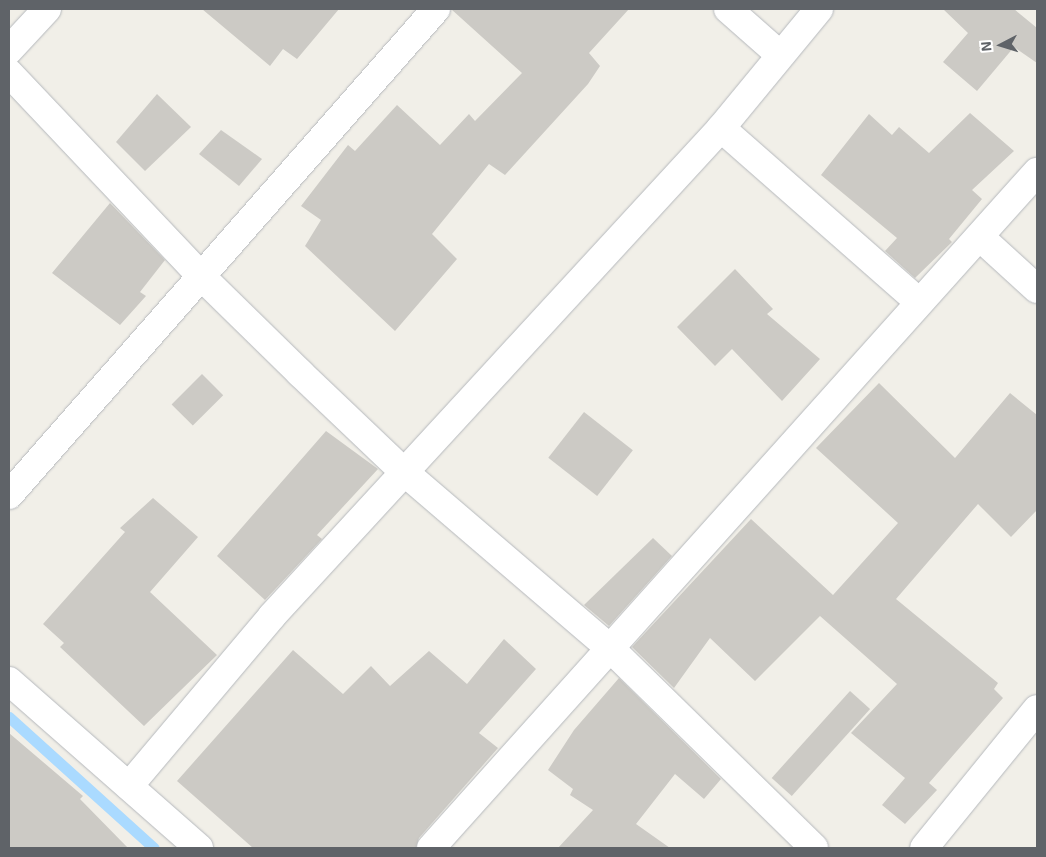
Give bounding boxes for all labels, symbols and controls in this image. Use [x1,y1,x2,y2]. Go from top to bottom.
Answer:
north arrow [976,20,1026,70]
text: N [977,41,994,52]

